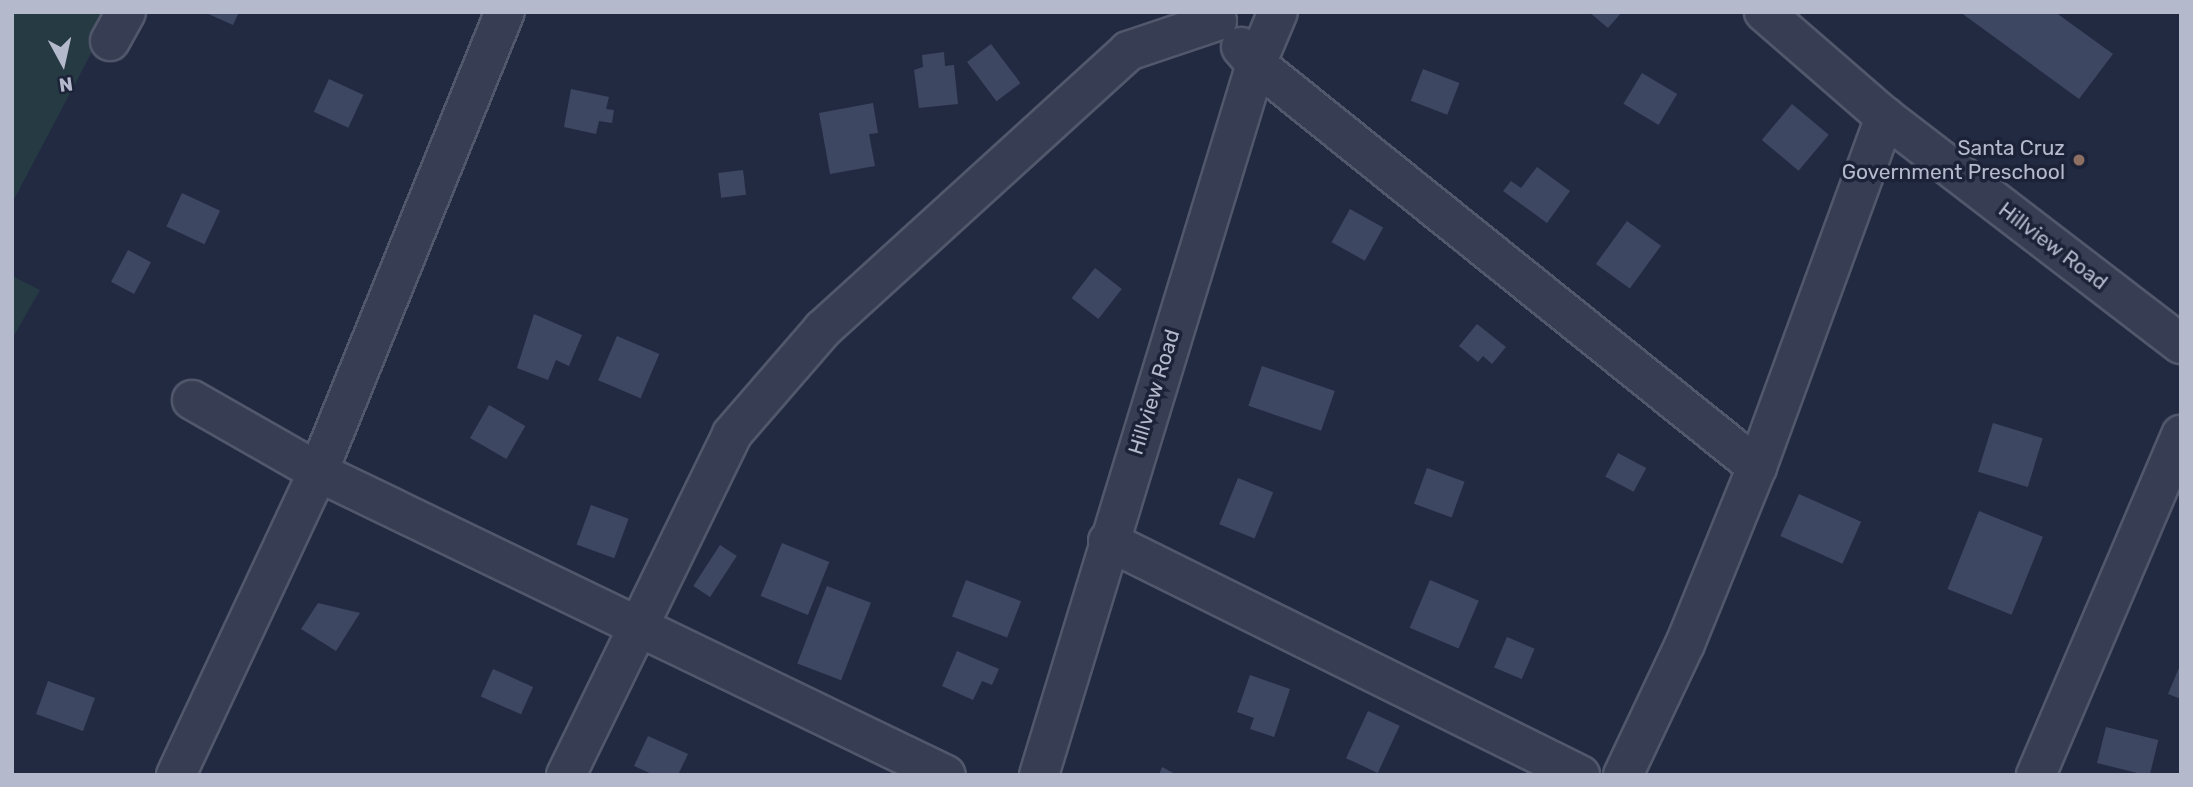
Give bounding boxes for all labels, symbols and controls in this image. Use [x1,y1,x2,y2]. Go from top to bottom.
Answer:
north arrow [28,28,98,98]
text: N [58,72,74,97]
place label: Santa Cruz Government Preschool [1842,135,2065,185]
marker: Santa Cruz Government Preschool [2071,152,2087,168]
street label: Hillview Road [1993,197,2113,295]
street label: Hillview Road [1123,326,1185,458]

